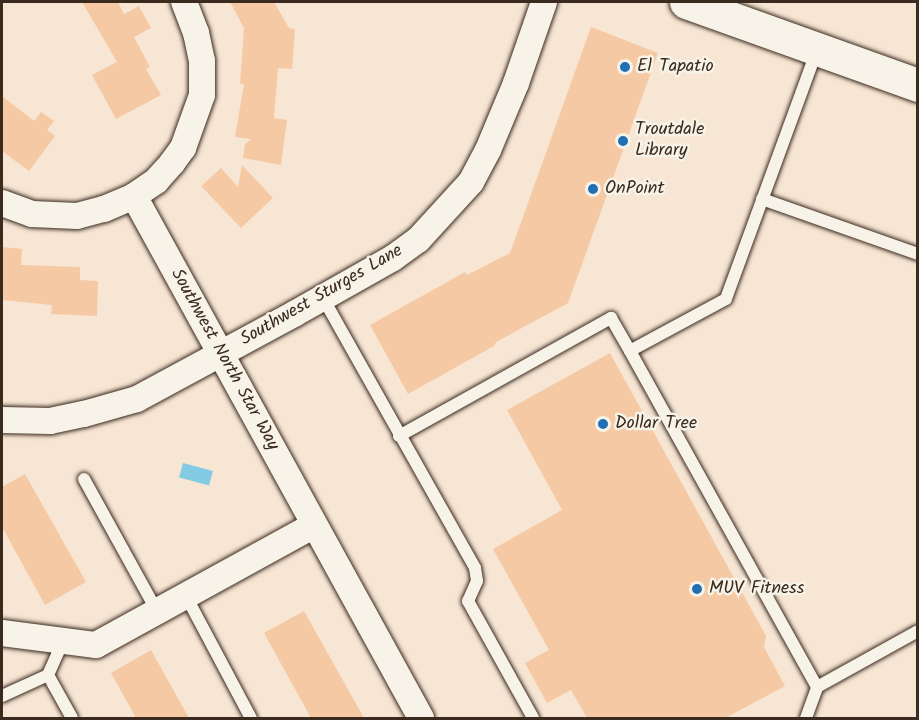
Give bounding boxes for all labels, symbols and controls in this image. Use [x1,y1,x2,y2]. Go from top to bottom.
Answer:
place label: El Tapatio [637,56,714,78]
marker: El Tapatio [618,60,632,74]
place label: Troutdale Library [635,120,704,162]
marker: Troutdale Library [616,134,630,148]
place label: OnPoint [605,178,664,200]
marker: OnPoint [586,182,600,196]
street label: Southwest Sturges Lane [237,241,407,351]
street label: Southwest North Star Way [165,265,283,455]
place label: Dollar Tree [615,413,697,435]
marker: Dollar Tree [596,417,610,431]
place label: MUV Fitness [709,578,804,600]
marker: MUV Fitness [690,582,704,596]

